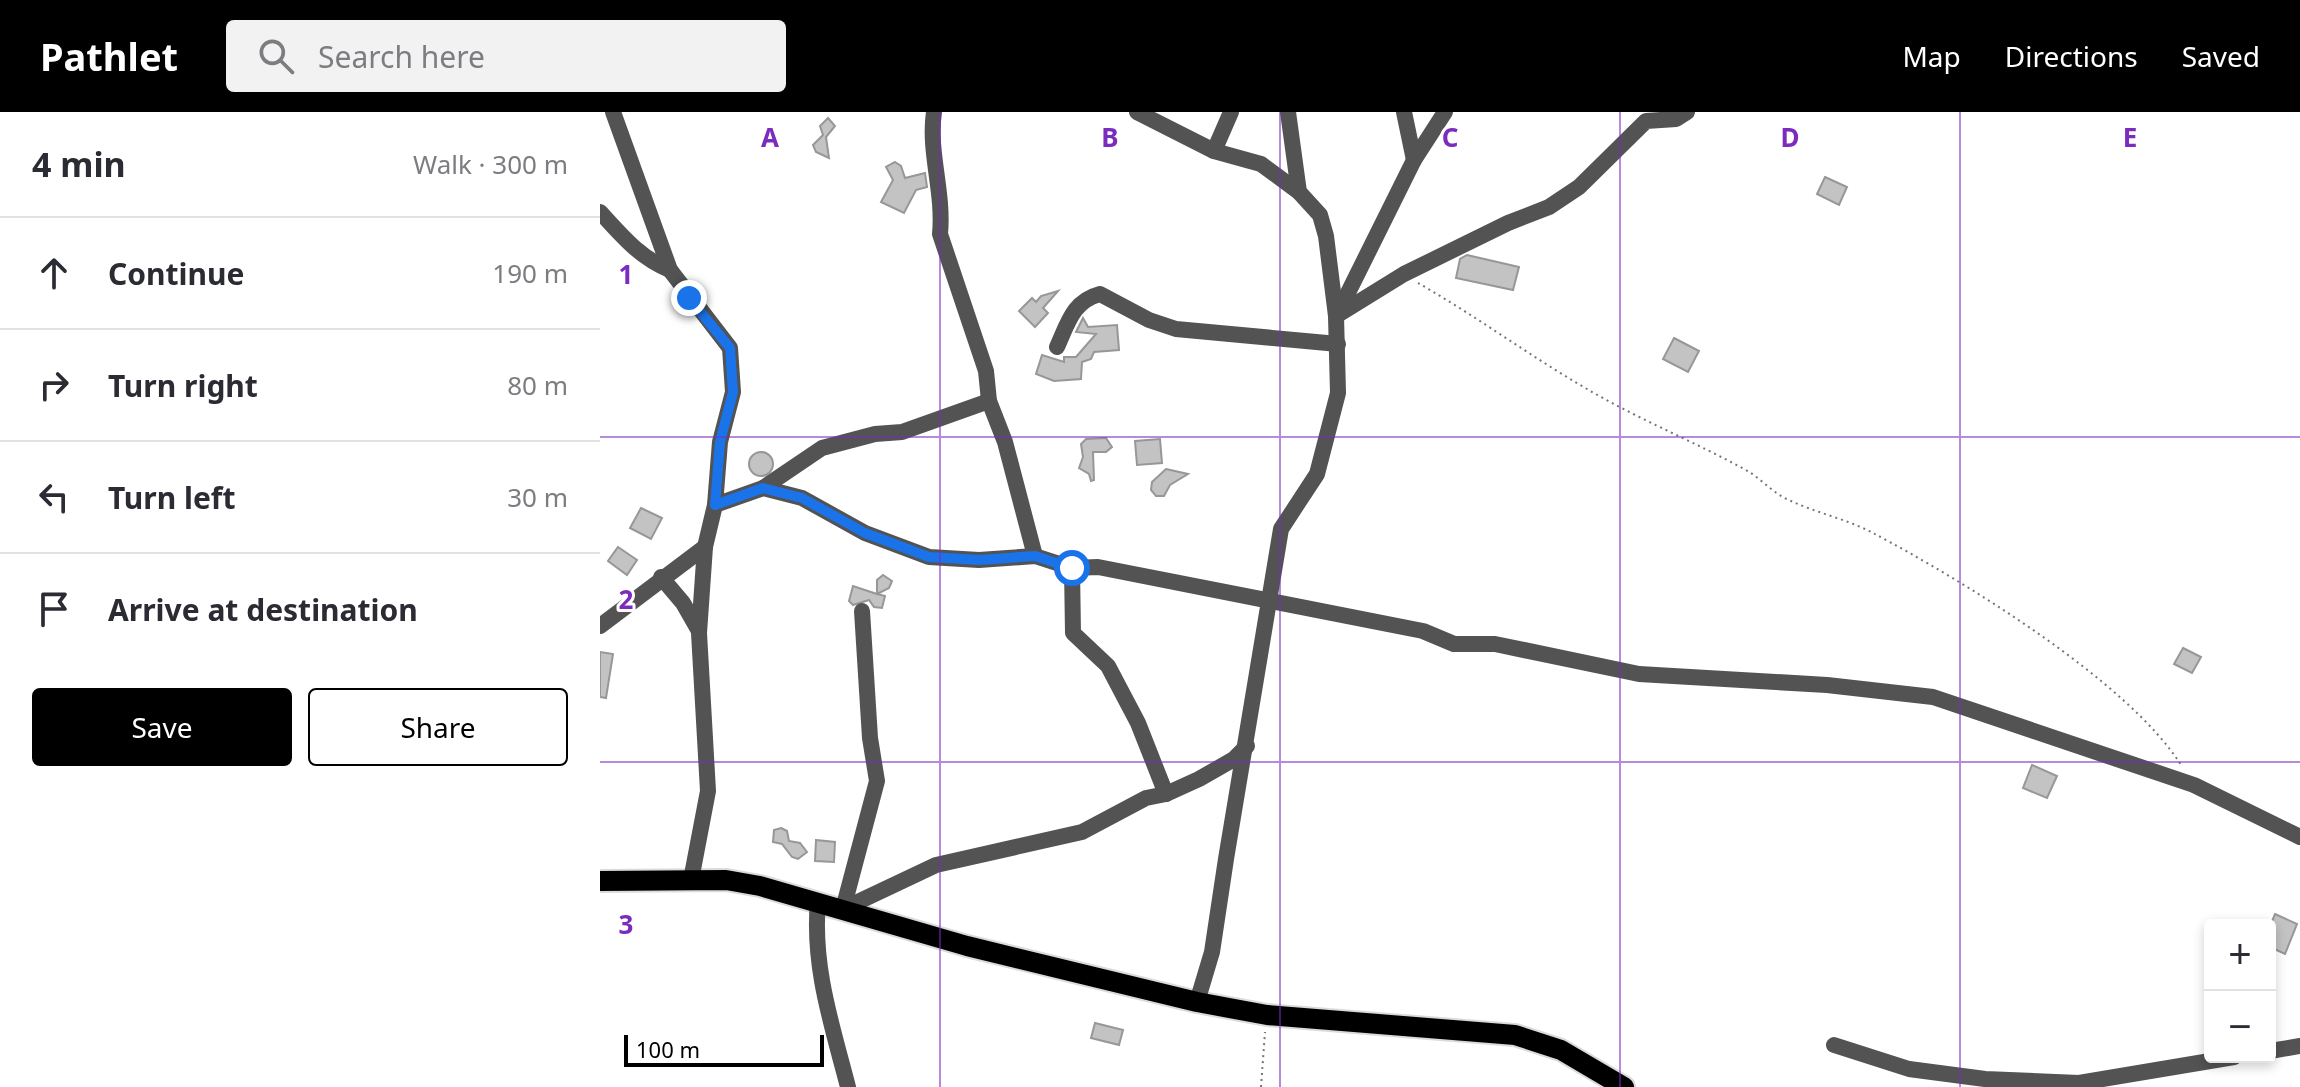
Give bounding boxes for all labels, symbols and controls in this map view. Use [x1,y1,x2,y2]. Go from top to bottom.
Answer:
search box [226,20,786,92]
text: Pathlet [40,30,178,82]
icon: search [254,34,298,78]
text: Search here [318,36,485,77]
text: Map [1902,37,1961,75]
text: Directions [2005,37,2138,75]
text: Saved [2182,37,2260,75]
text: A [761,119,779,155]
text: B [1101,119,1119,155]
text: C [1442,119,1458,155]
text: D [1780,119,1800,155]
text: E [2123,119,2137,155]
text: 4 min [32,141,126,187]
text: Walk · 300 m [413,146,568,182]
icon: ahead [32,251,76,295]
text: Continue [108,253,244,294]
text: 190 m [492,255,568,291]
text: 1 [619,256,633,292]
route end [671,280,707,316]
icon: right [32,363,76,407]
text: Turn right [108,365,258,406]
text: 80 m [507,367,568,403]
icon: left [32,475,76,519]
text: Turn left [108,477,236,518]
text: 30 m [507,479,568,515]
route start [1054,550,1090,586]
text: 2 [619,581,634,617]
icon: arrive [32,587,76,631]
text: Arrive at destination [108,589,418,630]
button: Save [32,688,292,766]
button: Share [308,688,568,766]
text: 3 [619,906,633,942]
map controls [2204,919,2276,1063]
button: + [2204,919,2276,991]
button: − [2204,991,2276,1063]
scale bar [624,1031,824,1067]
text: 100 m [636,1034,700,1064]

